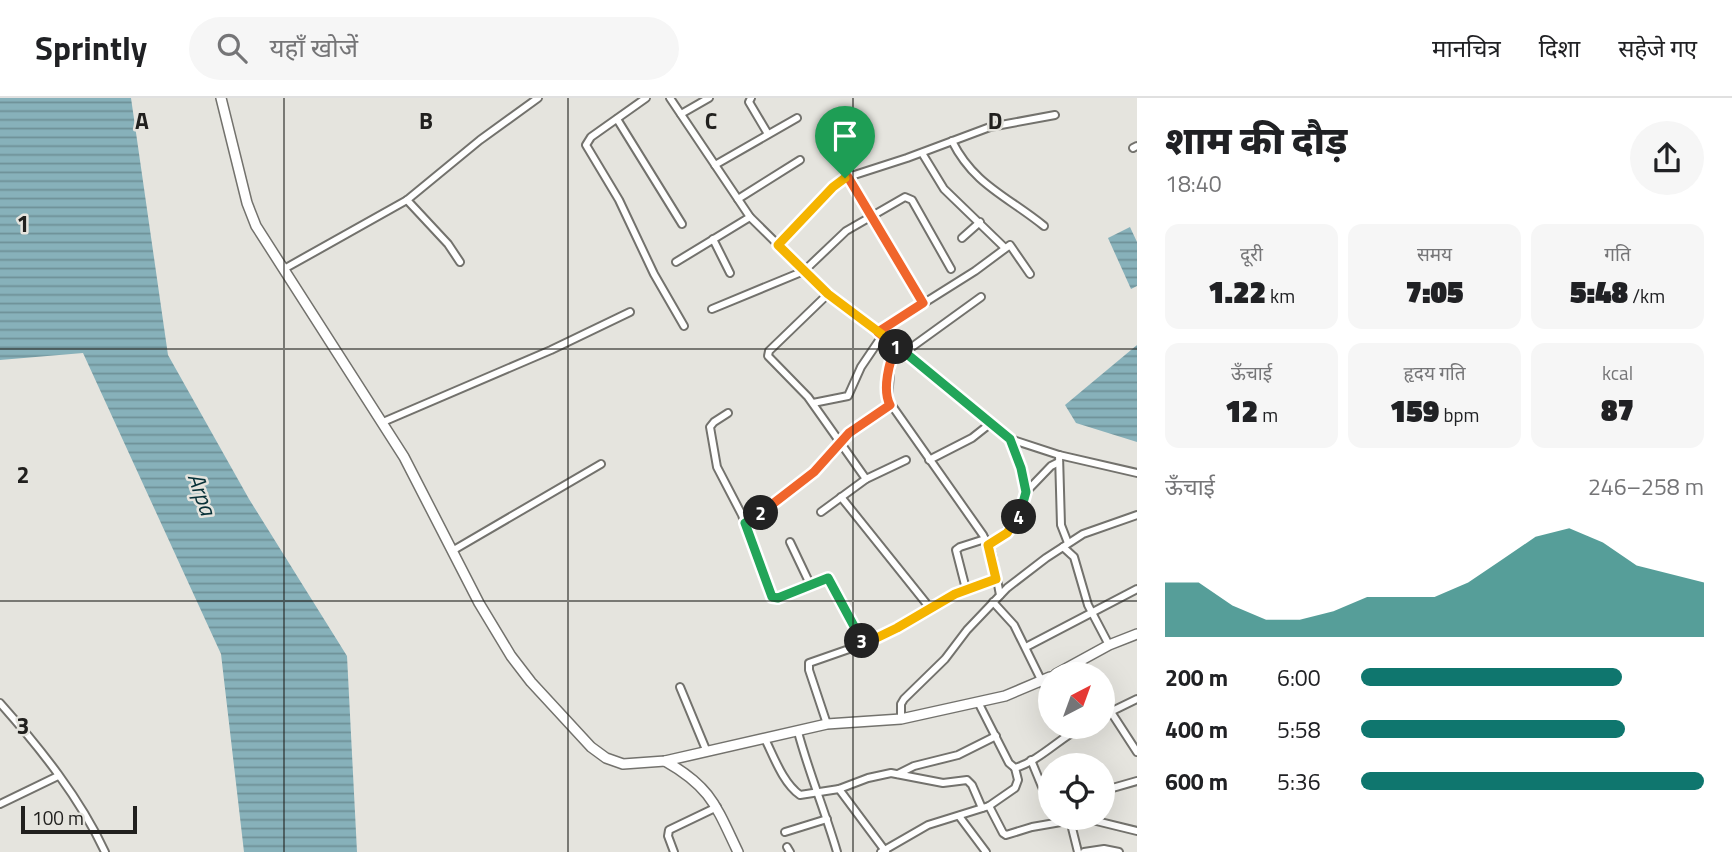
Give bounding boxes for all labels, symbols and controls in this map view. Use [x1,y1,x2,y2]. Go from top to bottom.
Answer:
search box [189,17,679,80]
text: Sprintly [35,23,147,73]
text: यहाँ खोजें [269,28,358,67]
icon: search [213,29,251,67]
text: मानचित्र [1432,30,1501,66]
text: दिशा [1539,30,1580,66]
text: सहेजे गए [1618,30,1697,66]
text: A [135,103,149,138]
text: B [419,103,433,138]
text: C [705,103,717,138]
text: D [988,103,1002,138]
pin [815,106,875,178]
text: शाम की दौड़ [1165,111,1347,169]
icon: arrive [826,117,864,155]
button: share [1630,121,1704,195]
text: 18:40 [1165,166,1222,201]
text: 1 [17,206,29,241]
text: दूरी [1240,239,1263,268]
text: समय [1417,239,1452,268]
text: गति [1604,239,1631,268]
text: 1.22 [1208,269,1266,315]
text: 7:05 [1405,269,1464,315]
text: 5:48 [1570,269,1628,315]
text: km [1266,281,1295,310]
text: /km [1628,281,1665,310]
pin: 1 [878,330,914,364]
text: 1 [890,332,901,361]
text: ऊँचाई [1231,358,1272,387]
text: हृदय गति [1403,358,1466,387]
text: kcal [1602,358,1633,387]
text: 87 [1601,387,1634,433]
text: 12 [1225,388,1258,434]
text: 159 [1390,388,1439,434]
text: m [1258,400,1278,429]
text: bpm [1439,400,1479,429]
text: 2 [17,457,29,492]
water label: Arpa [179,468,227,521]
text: ऊँचाई [1165,469,1215,504]
text: 246–258 m [1588,469,1704,504]
pin: 2 [744,496,778,530]
text: 2 [755,498,766,527]
pin: 4 [1002,500,1036,534]
text: 4 [1013,502,1024,531]
pin: 3 [844,624,880,658]
text: 3 [856,626,867,655]
text: 200 m [1165,660,1228,695]
text: 6:00 [1277,660,1321,695]
north arrow [1038,662,1115,738]
map controls [1038,662,1115,830]
text: 3 [17,708,29,743]
text: 400 m [1165,712,1228,747]
text: 5:58 [1277,712,1321,747]
button: locate [1038,753,1115,830]
text: 600 m [1165,764,1228,799]
text: 5:36 [1277,764,1321,799]
scale bar [21,803,136,835]
text: 100 m [32,803,84,832]

